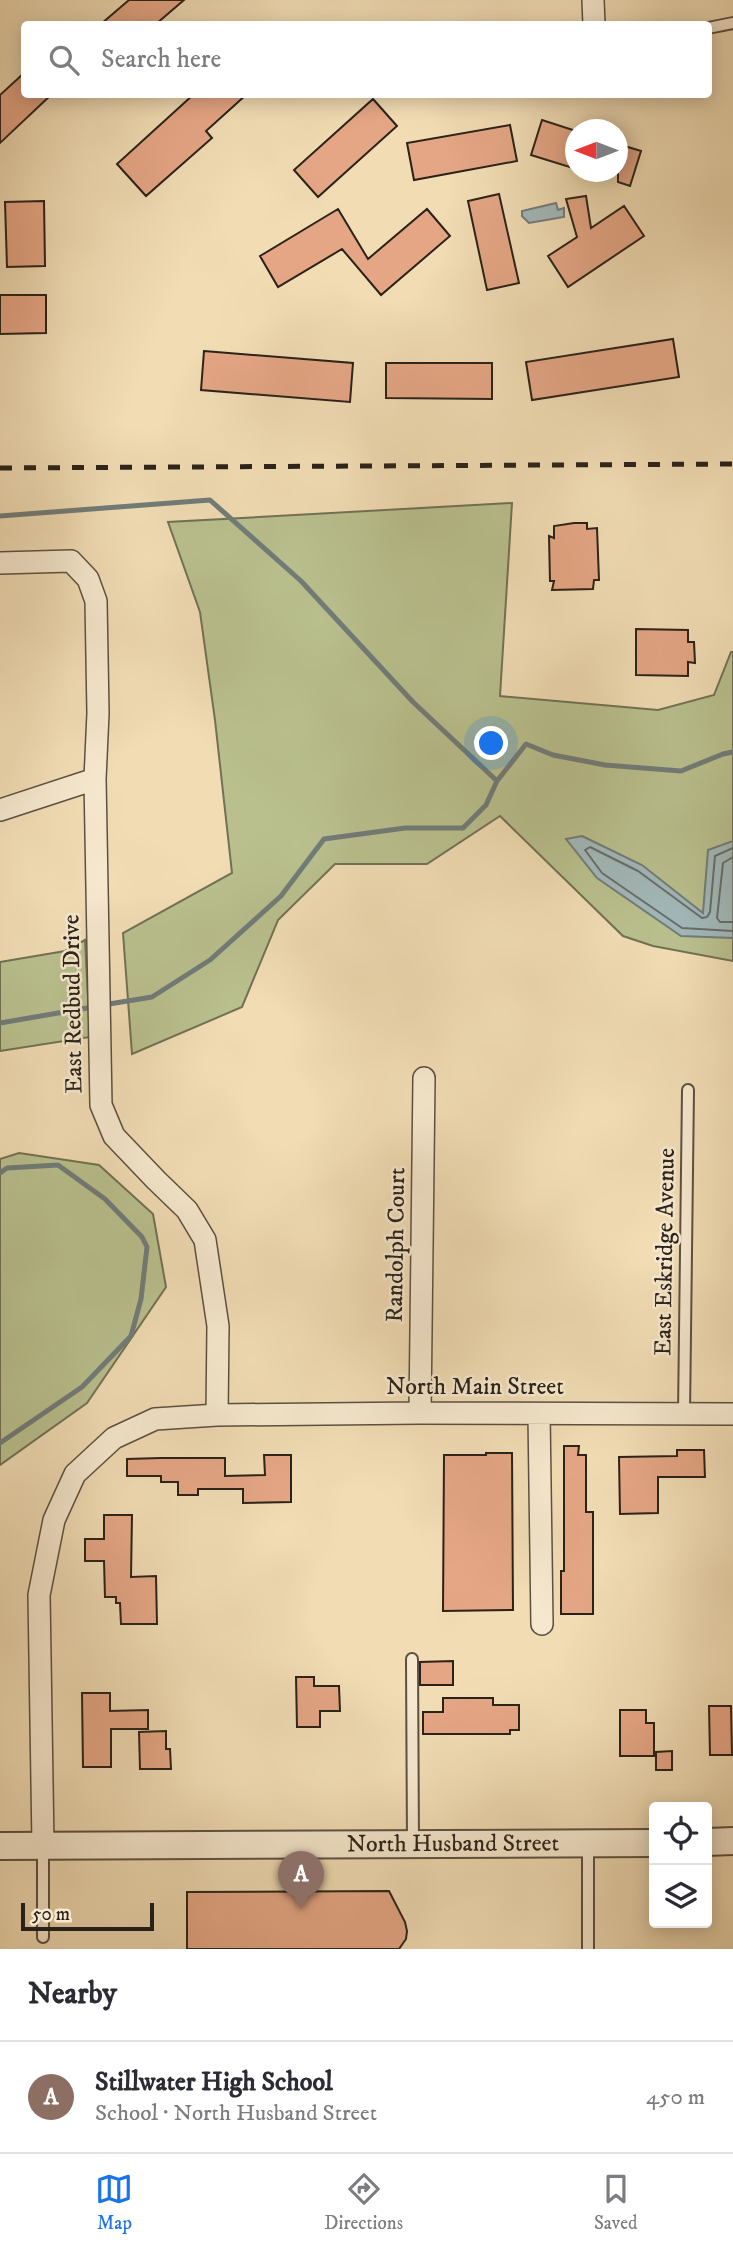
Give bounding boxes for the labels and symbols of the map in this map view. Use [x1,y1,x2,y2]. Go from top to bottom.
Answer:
north arrow [565,119,628,182]
your location [474,726,508,760]
street label: East Redbud Drive [56,914,90,1094]
street label: East Eskridge Avenue [648,1148,682,1356]
street label: Randolph Court [380,1167,412,1323]
street label: North Main Street [386,1372,564,1402]
street label: North Husband Street [347,1828,560,1859]
pin: A [278,1851,324,1909]
scale bar [21,1900,154,1932]

